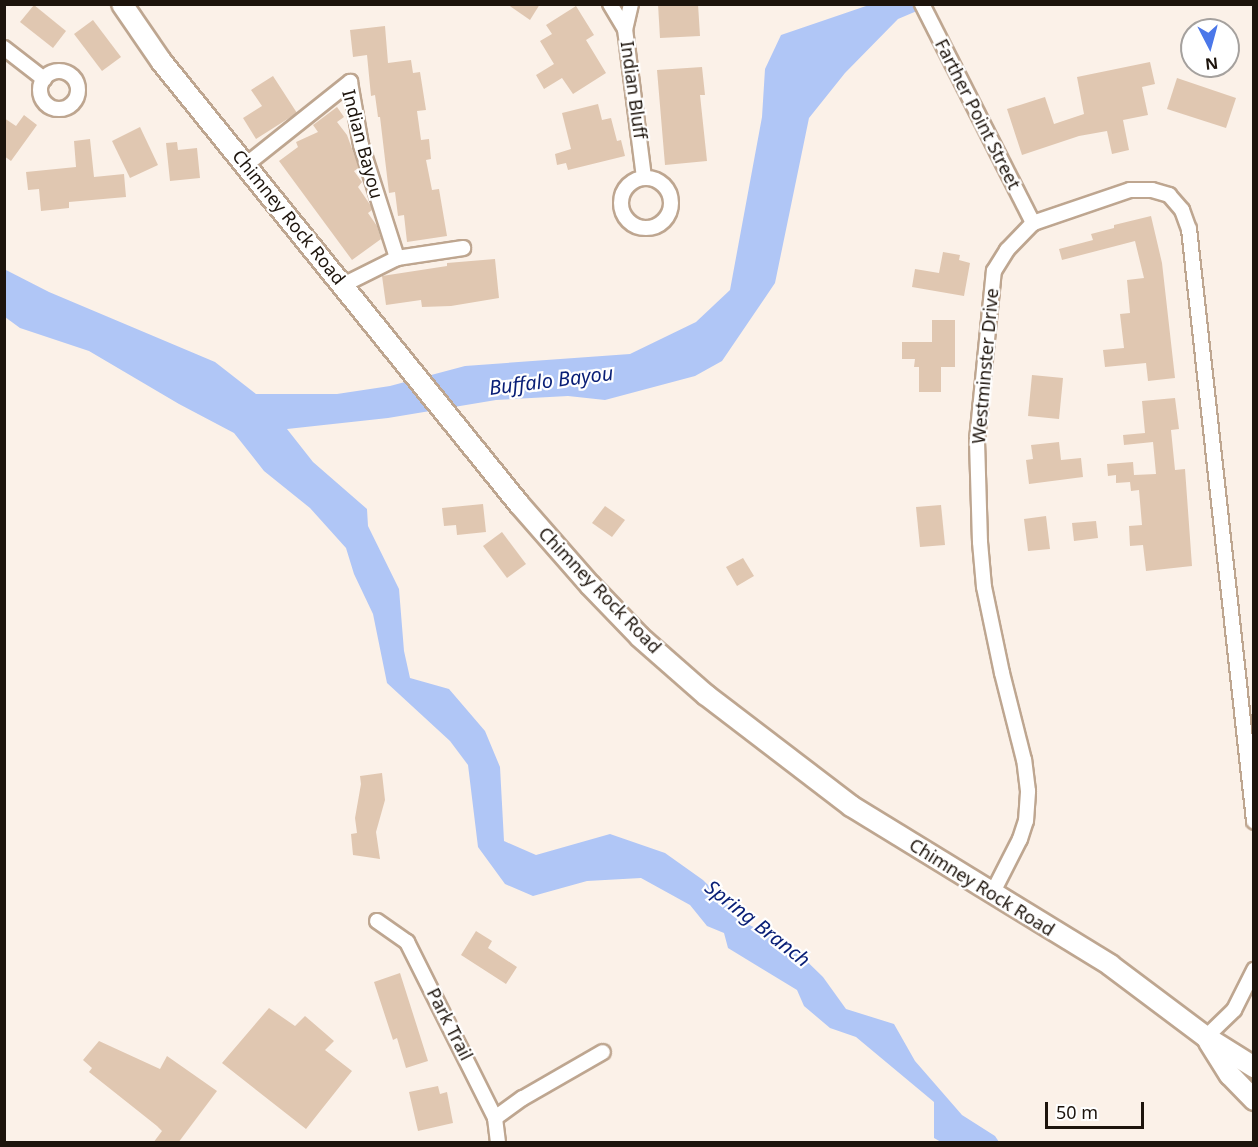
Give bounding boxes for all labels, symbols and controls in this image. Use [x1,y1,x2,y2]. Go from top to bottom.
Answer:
north arrow [1180,18,1240,78]
street label: Farther Point Street [931,35,1025,193]
street label: Indian Bluff [616,40,652,140]
text: N [1204,52,1219,76]
street label: Indian Bayou [338,87,388,201]
street label: Chimney Rock Road [228,145,350,289]
street label: Westminster Drive [967,287,1003,445]
water label: Buffalo Bayou [488,360,614,400]
street label: Chimney Rock Road [534,522,666,658]
street label: Chimney Rock Road [905,834,1059,940]
water label: Spring Branch [701,875,815,971]
street label: Park Trail [423,984,477,1064]
scale bar [1048,1090,1147,1128]
text: 50 m [1056,1100,1098,1124]

